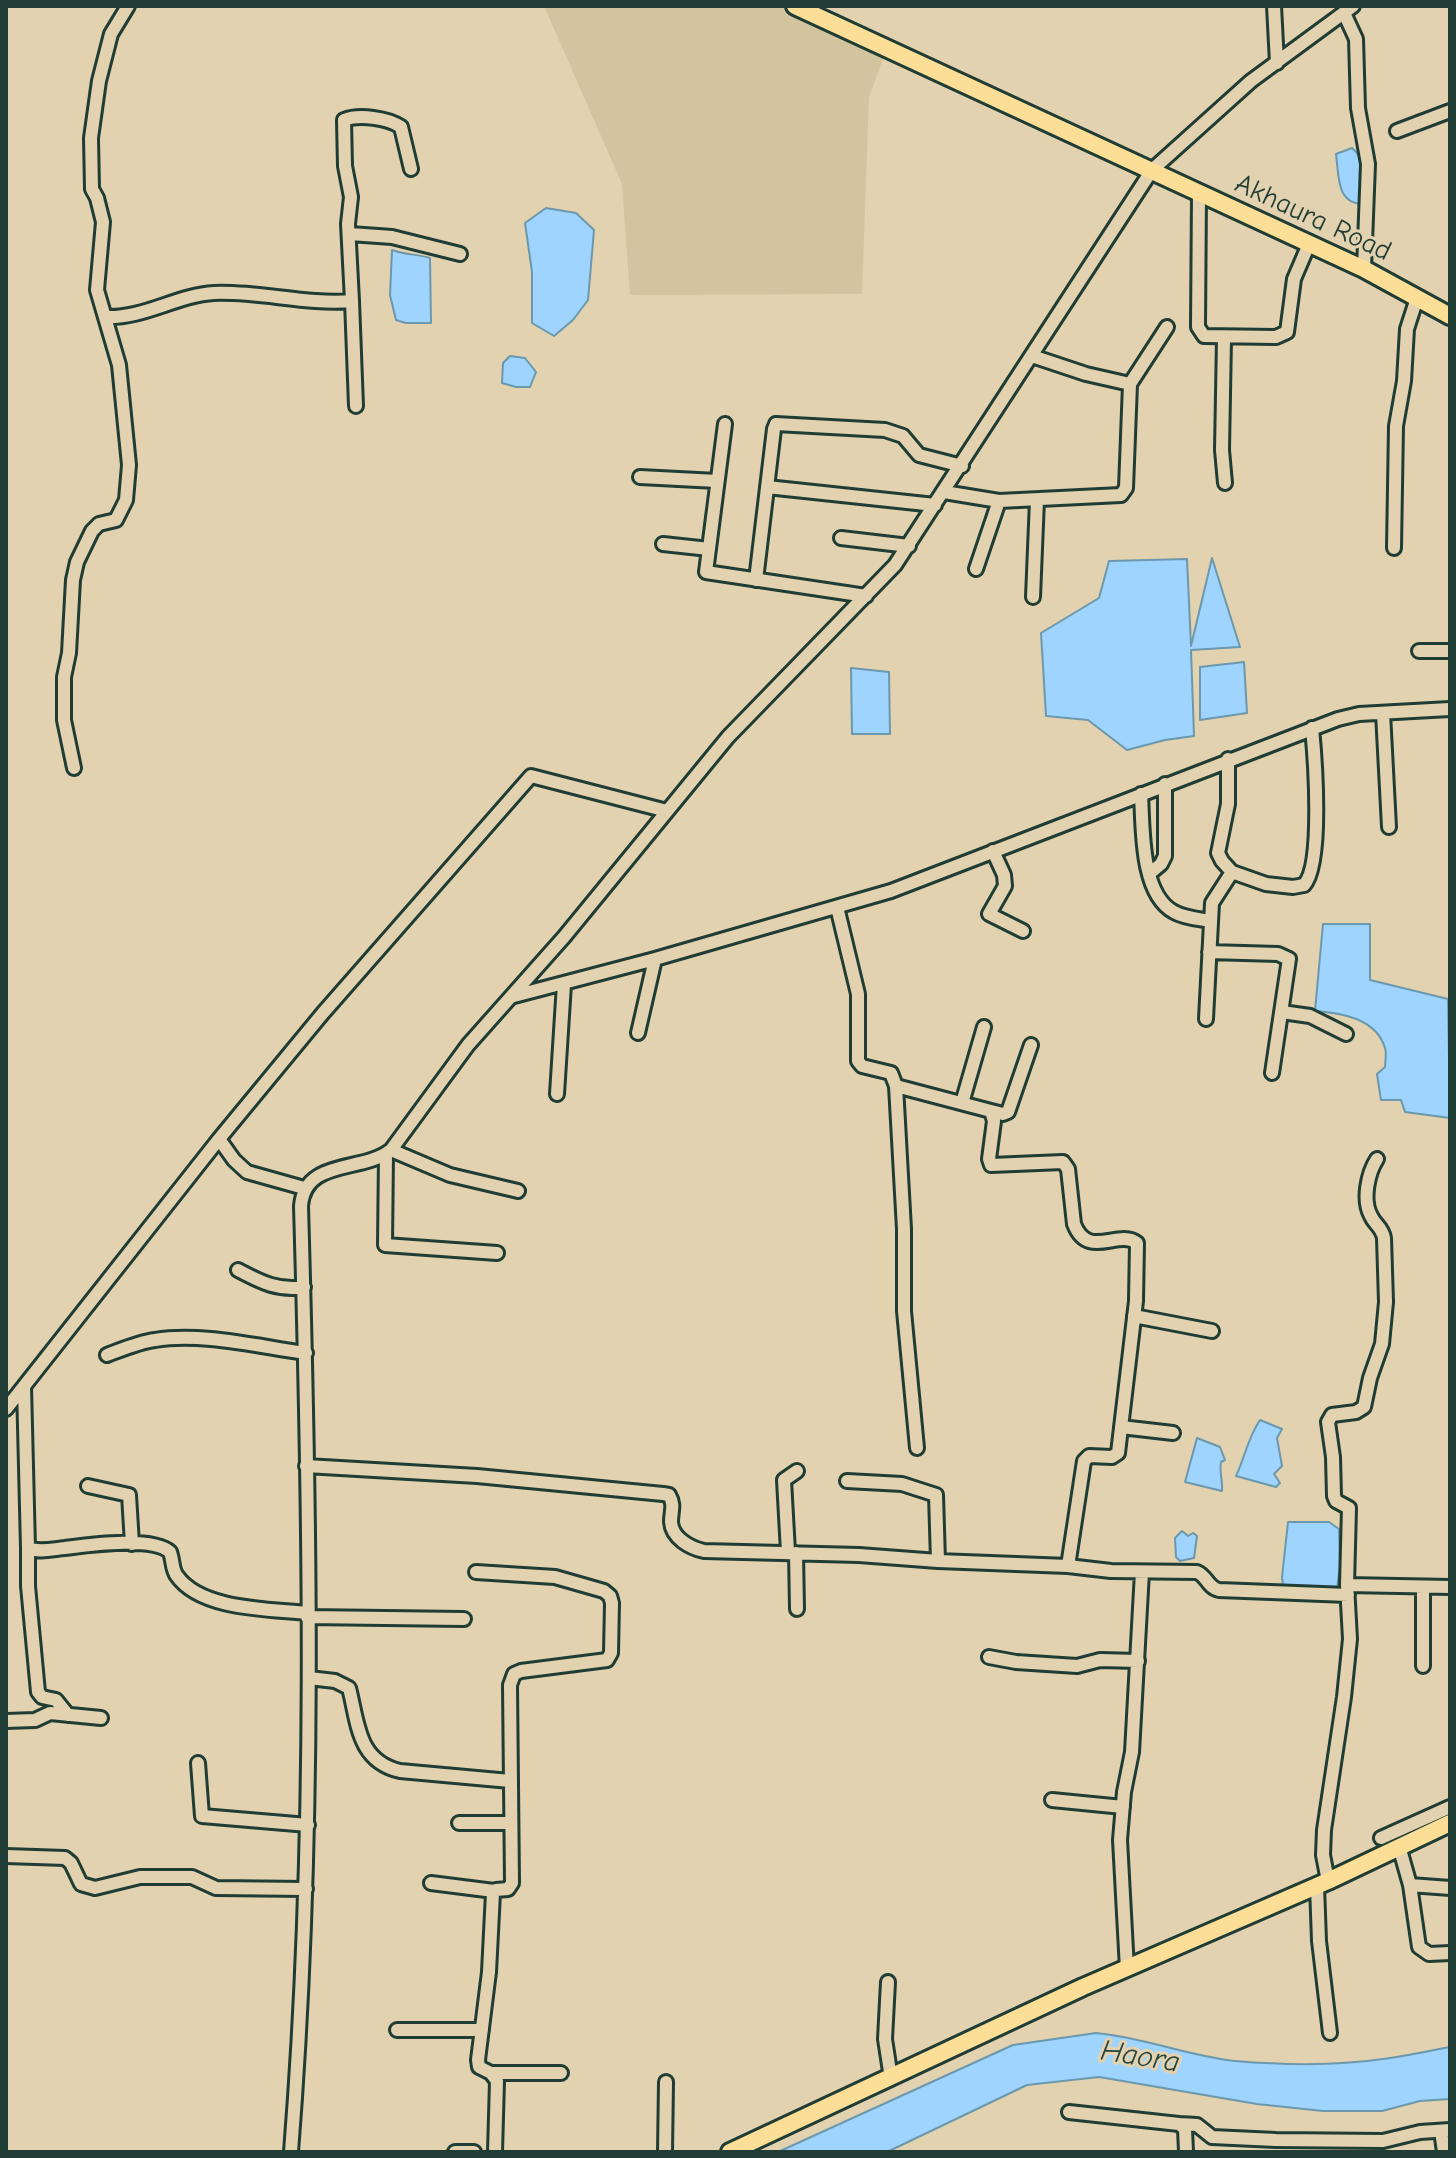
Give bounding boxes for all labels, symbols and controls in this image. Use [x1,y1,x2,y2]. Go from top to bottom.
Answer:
street label: Akhaura Road [1230,167,1396,269]
water label: Haora [1098,2033,1182,2081]

